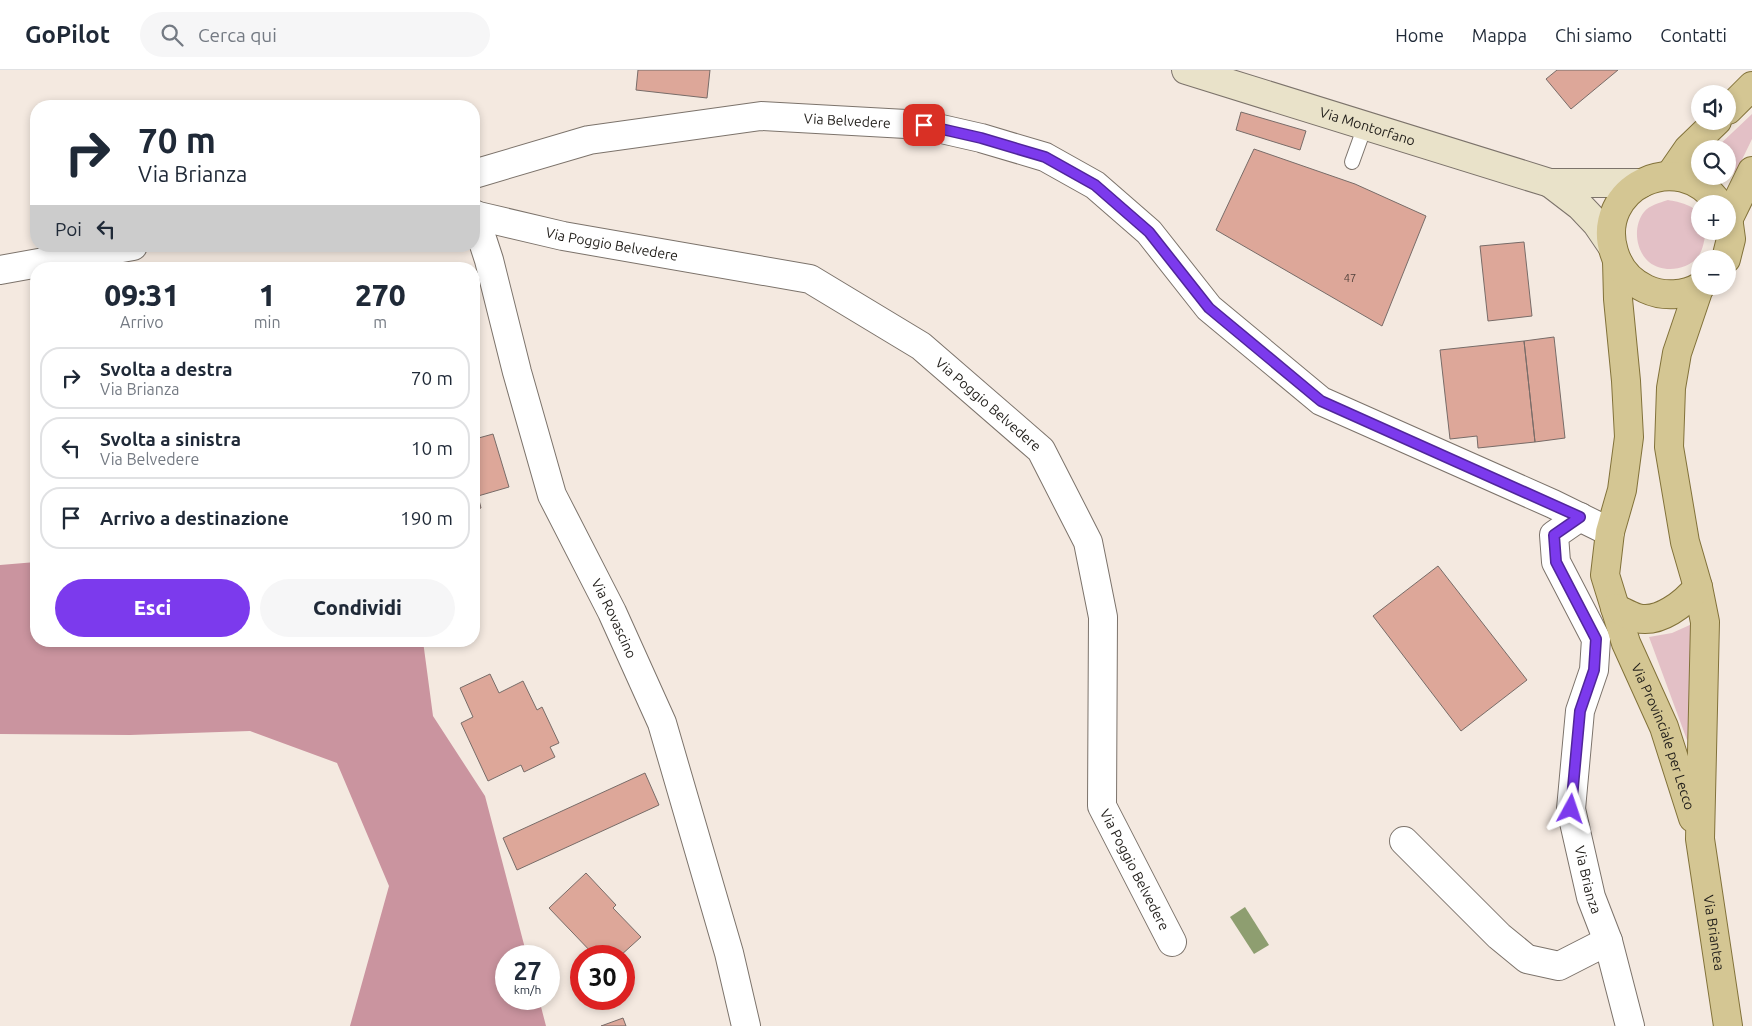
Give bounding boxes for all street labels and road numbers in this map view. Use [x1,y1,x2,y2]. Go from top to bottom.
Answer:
street label: Via Montorfano [1318,104,1417,149]
street label: Via Belvedere [803,110,891,131]
street label: Via Poggio Belvedere [544,224,679,264]
street label: Via Poggio Belvedere [932,354,1044,454]
street label: Via Rovascino [588,576,640,661]
street label: Via Provinciale per Lecco [1628,661,1698,812]
street label: Via Poggio Belvedere [1097,806,1173,933]
street label: Via Brianza [1572,844,1605,916]
street label: Via Briantea [1700,894,1728,972]

